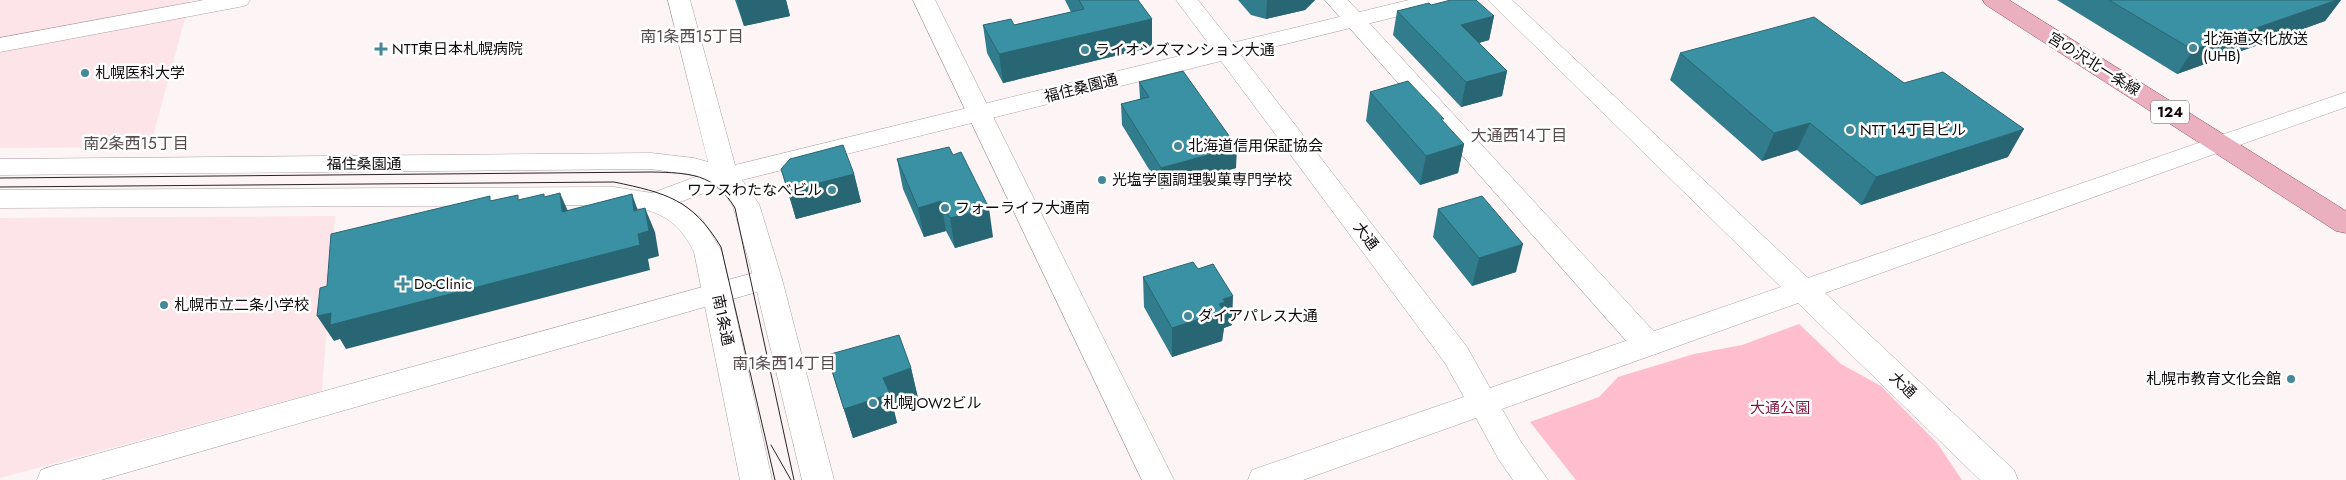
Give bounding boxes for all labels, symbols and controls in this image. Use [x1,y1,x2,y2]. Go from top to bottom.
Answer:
district label: 南1条西15丁目 [640,25,744,48]
street label: 宮の沢北一条線 [2044,27,2144,101]
place label: 北海道文化放送 (UHB) [2203,28,2308,67]
place label: NTT東日本札幌病院 [392,38,523,60]
place label: ライオンズマンション大通 [1095,39,1275,61]
marker: NTT東日本札幌病院 [374,42,388,56]
marker: 北海道文化放送 (UHB) [2187,42,2199,54]
marker: ライオンズマンション大通 [1079,44,1091,56]
place label: 札幌医科大学 [95,62,185,84]
marker: 札幌医科大学 [79,67,91,79]
street label: 福住桑園通 [1042,68,1120,108]
road number: 124 [2151,100,2189,124]
place label: NTT 14丁目ビル [1860,119,1966,141]
district label: 大通西14丁目 [1471,124,1567,147]
marker: NTT 14丁目ビル [1844,124,1856,136]
district label: 南2条西15丁目 [83,132,189,155]
place label: 北海道信用保証協会 [1188,135,1323,157]
marker: 北海道信用保証協会 [1172,140,1184,152]
street label: 福住桑園通 [326,153,402,175]
place label: 光塩学園調理製菓専門学校 [1112,169,1292,191]
marker: 光塩学園調理製菓専門学校 [1096,174,1108,186]
place label: ワフスわたなべビル [687,179,822,201]
marker: ワフスわたなべビル [826,184,838,196]
place label: フォーライフ大通南 [955,197,1090,219]
marker: フォーライフ大通南 [939,202,951,214]
street label: 大通 [1348,217,1384,255]
place label: Do-Clinic [414,273,472,295]
marker: Do-Clinic [396,277,410,291]
street label: 南1条通 [707,292,739,348]
place label: 札幌市立二条小学校 [174,294,309,316]
marker: 札幌市立二条小学校 [158,299,170,311]
place label: ダイアパレス大通 [1198,305,1318,327]
marker: ダイアパレス大通 [1182,310,1194,322]
district label: 南1条西14丁目 [732,352,836,375]
street label: 大通 [1885,367,1921,403]
place label: 札幌市教育文化会館 [2146,368,2281,390]
marker: 札幌市教育文化会館 [2285,373,2297,385]
place label: 札幌JOW2ビル [883,392,981,414]
marker: 札幌JOW2ビル [867,397,879,409]
park label: 大通公園 [1750,397,1810,419]

